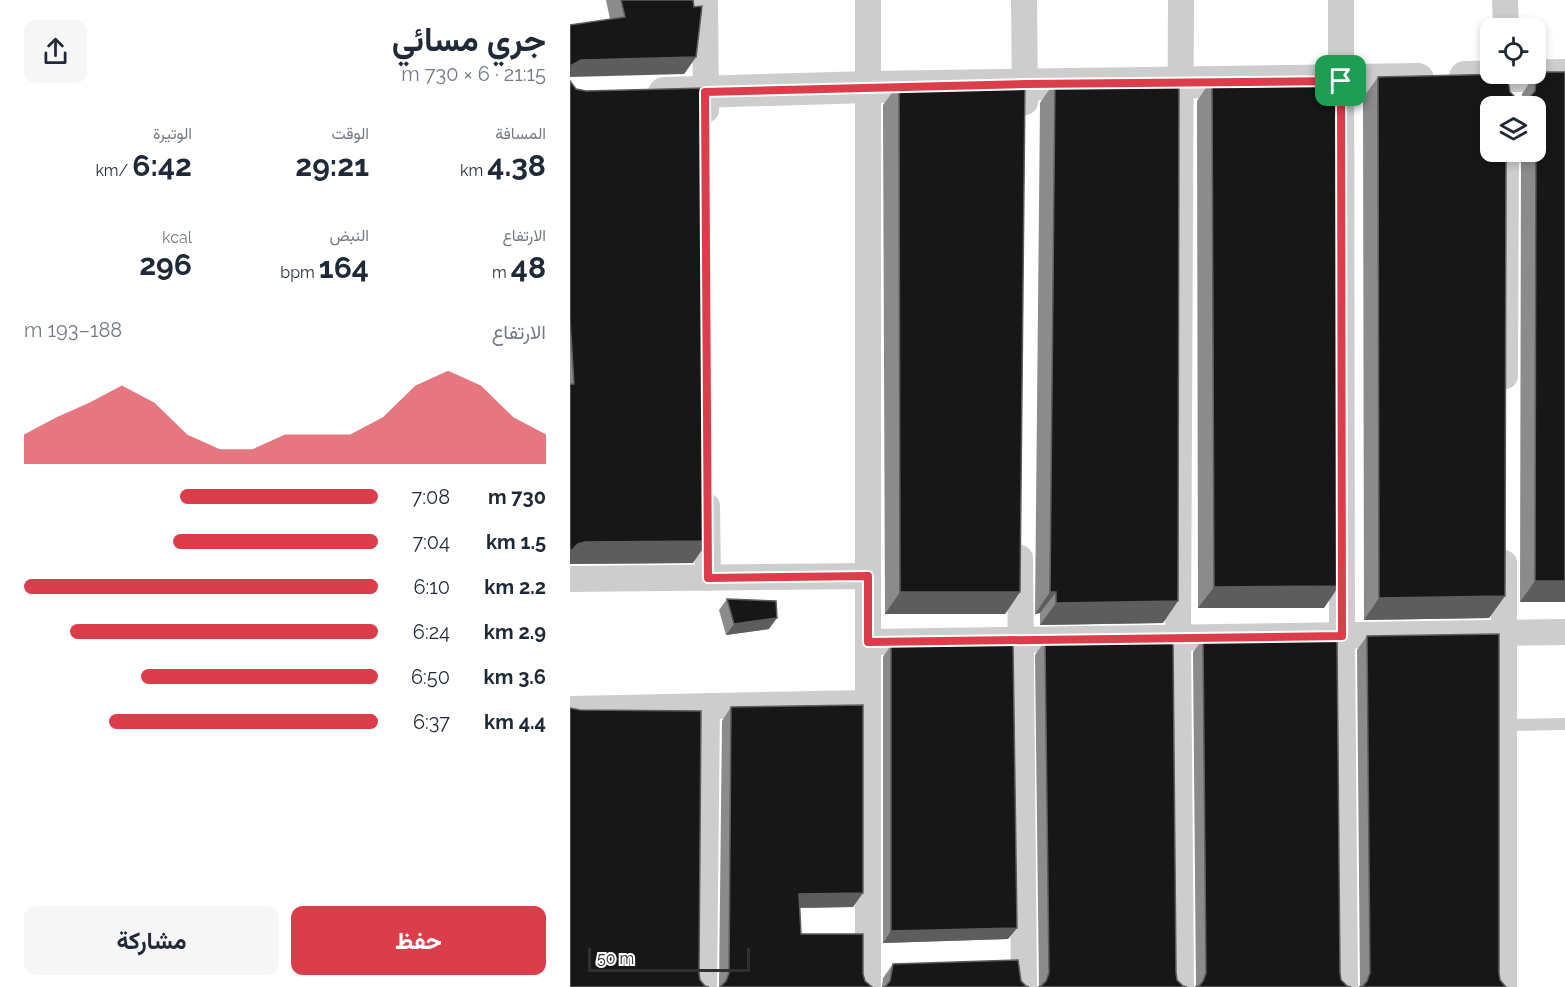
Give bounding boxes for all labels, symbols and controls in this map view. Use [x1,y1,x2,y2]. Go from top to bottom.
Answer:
map controls [1480,18,1546,162]
button: locate [1480,18,1546,84]
button: share [24,20,87,83]
text: جري مسائي [392,20,546,59]
pin [1315,55,1366,106]
text: 21:15 · 6 × 730 m [401,62,546,86]
icon: arrive [1324,64,1357,97]
button: layers [1480,96,1546,162]
text: الوتيرة [153,124,192,143]
text: الوقت [331,124,369,143]
text: المسافة [495,124,546,143]
text: 6:42 [132,148,192,183]
text: 29:21 [295,148,369,183]
text: 4.38 [487,148,546,183]
text: /km [95,161,132,180]
text: km [460,161,487,180]
text: النبض [329,226,369,245]
text: الارتفاع [503,226,546,245]
text: kcal [162,228,192,247]
text: 296 [139,247,192,282]
text: 164 [319,250,369,285]
text: 48 [511,250,546,285]
text: bpm [280,263,319,282]
text: m [492,263,511,282]
text: 188–193 m [24,318,122,342]
text: الارتفاع [492,320,546,344]
text: 7:08 [411,485,450,509]
text: 730 m [488,485,546,509]
text: 7:04 [412,530,450,554]
text: 1.5 km [486,530,546,554]
text: 6:10 [413,575,450,599]
text: 2.2 km [484,575,546,599]
text: 6:24 [413,620,450,644]
text: 2.9 km [484,620,546,644]
text: 6:50 [411,665,450,689]
text: 3.6 km [484,665,546,689]
text: 6:37 [413,710,450,734]
text: 4.4 km [484,710,546,734]
button: مشاركة [24,906,279,975]
button: حفظ [291,906,546,975]
scale bar [588,945,750,972]
text: 50 m [597,949,634,968]

